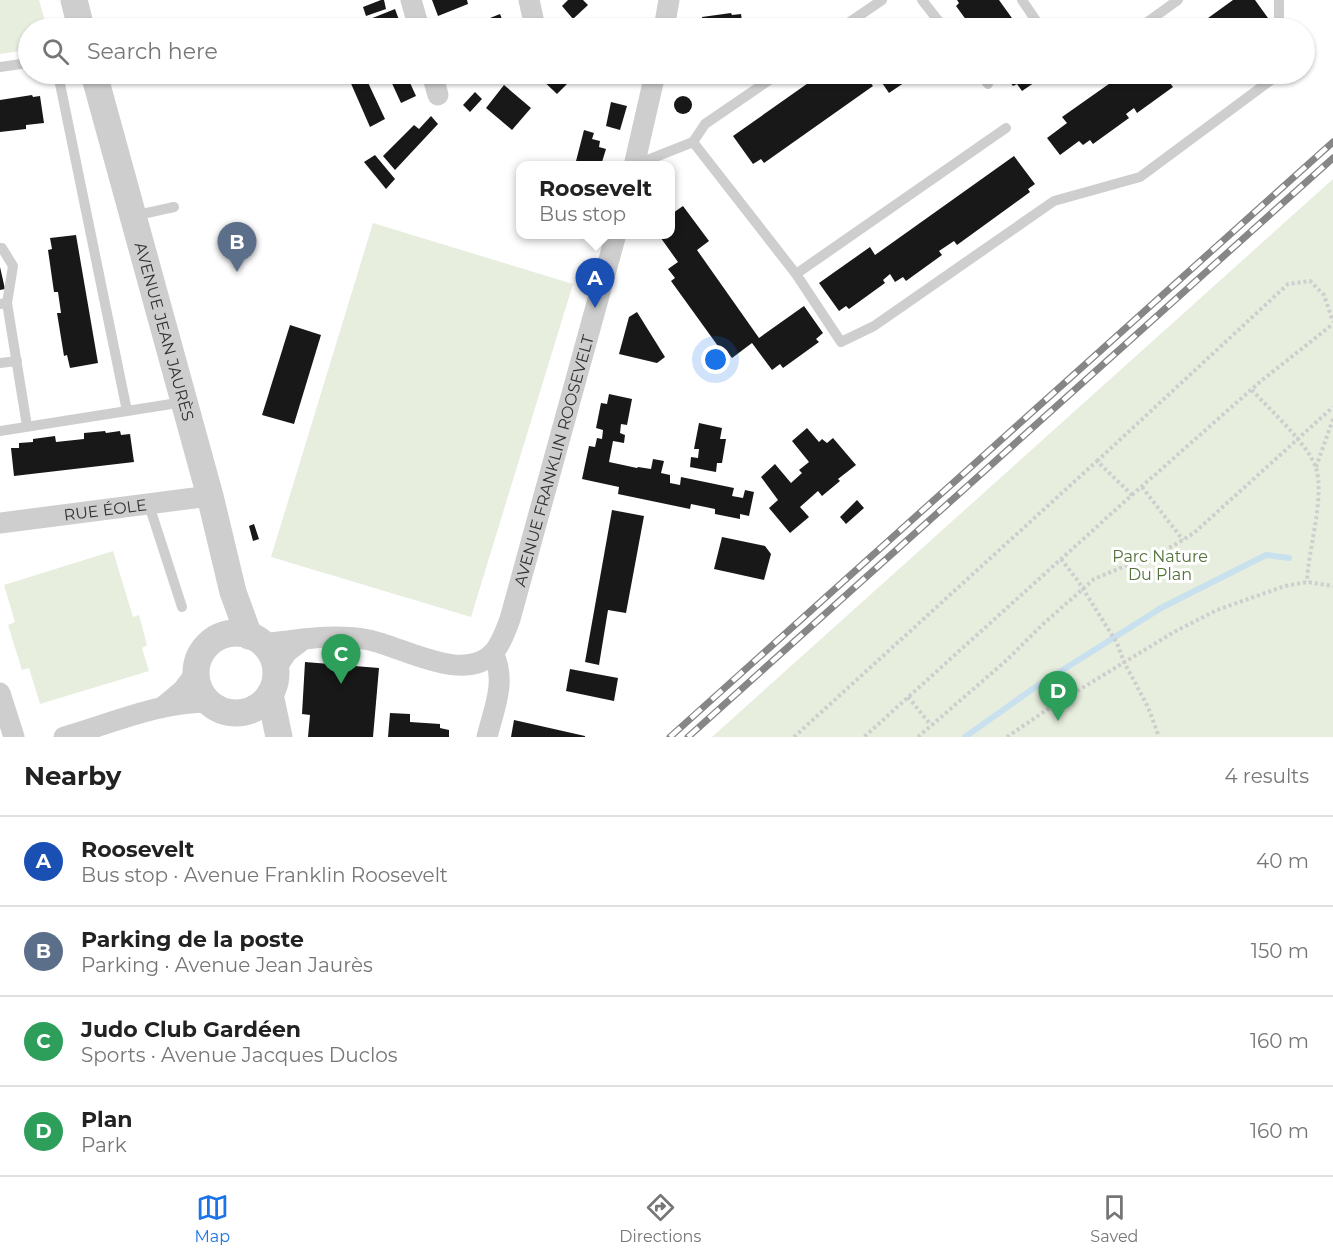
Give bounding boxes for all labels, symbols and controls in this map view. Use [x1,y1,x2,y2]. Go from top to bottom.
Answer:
search box [18,18,1315,84]
icon: search [39,35,72,68]
text: Search here [87,38,218,65]
popup [516,161,675,239]
text: Roosevelt [539,175,652,202]
text: Bus stop [539,202,626,226]
pin: B [218,222,256,272]
street label: AVENUE JEAN JAURÈS [131,240,198,423]
pin: A [576,258,614,308]
street label: AVENUE FRANKLIN ROOSEVELT [510,332,598,589]
your location [701,345,730,374]
street label: RUE ÉOLE [63,495,148,525]
park label: Parc Nature Du Plan [1112,547,1208,584]
pin: C [322,634,360,684]
pin: D [1038,672,1078,721]
text: Nearby [24,760,121,792]
text: 4 results [1224,764,1309,788]
text: Roosevelt [81,836,194,863]
text: A [36,849,51,873]
text: 40 m [1256,849,1309,873]
text: Bus stop · Avenue Franklin Roosevelt [81,863,448,887]
text: Parking de la poste [81,926,304,953]
text: B [36,939,51,963]
text: 150 m [1251,939,1309,963]
text: Parking · Avenue Jean Jaurès [81,953,373,977]
text: Judo Club Gardéen [81,1016,301,1043]
text: C [36,1029,51,1053]
text: 160 m [1250,1029,1309,1053]
text: Sports · Avenue Jacques Duclos [81,1043,398,1067]
text: Plan [81,1106,133,1133]
text: D [35,1119,52,1143]
text: 160 m [1250,1119,1309,1143]
text: Park [81,1133,127,1157]
tab: Map [195,1191,230,1246]
tab: Directions [619,1191,701,1246]
tab: Saved [1090,1191,1138,1246]

